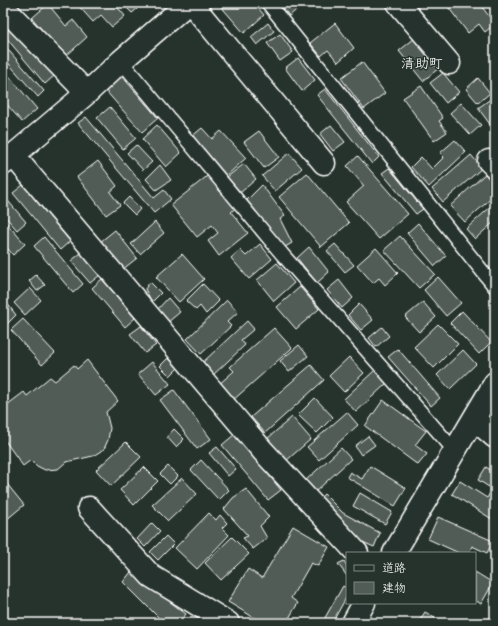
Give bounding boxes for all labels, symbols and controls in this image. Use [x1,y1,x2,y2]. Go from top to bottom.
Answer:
district label: 清助町 [401,55,443,72]
legend [346,552,476,604]
text: 道路 [382,561,406,575]
text: 建物 [382,581,406,595]

